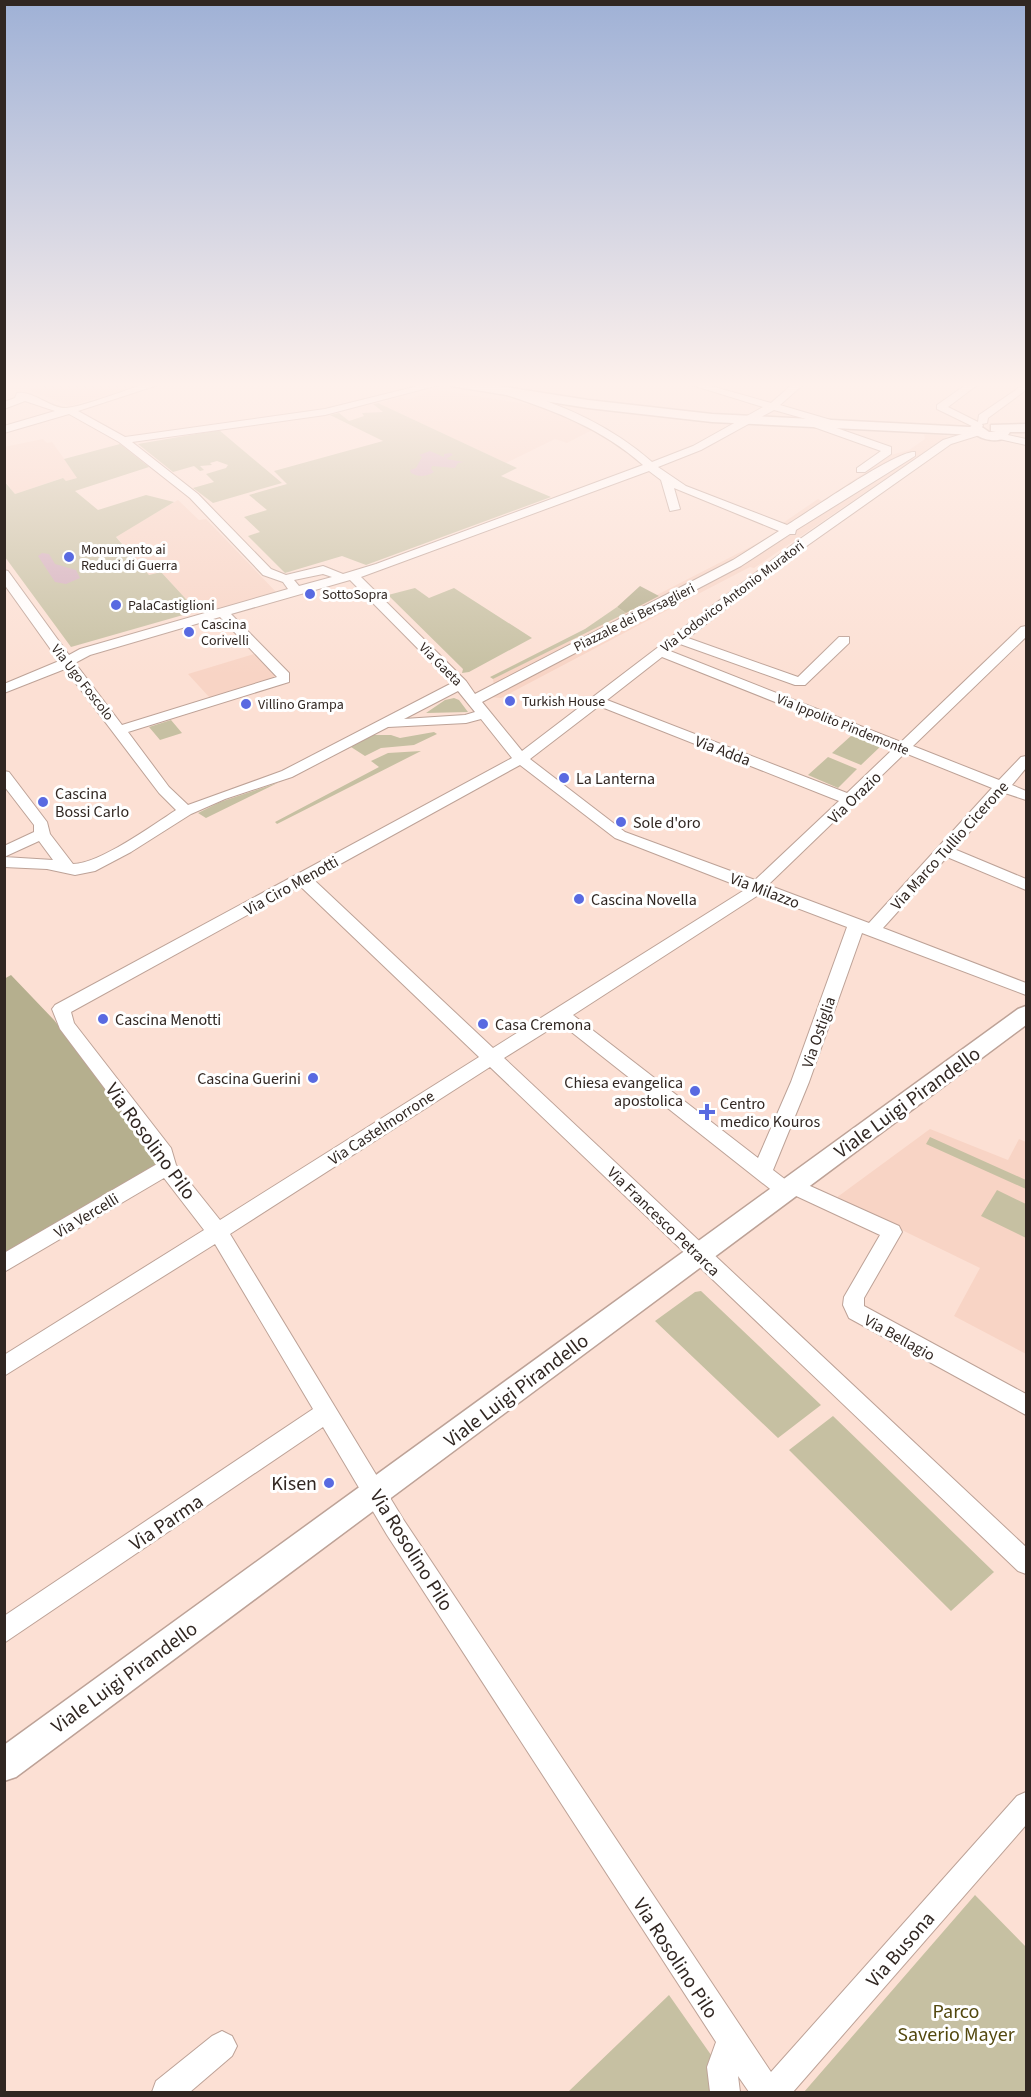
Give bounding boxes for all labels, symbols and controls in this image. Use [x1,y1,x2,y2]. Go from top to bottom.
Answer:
street label: Via Lodovico Antonio Muratori [657,536,809,657]
place label: Monumento ai Reduci di Guerra [81,540,177,576]
marker: Monumento ai Reduci di Guerra [62,550,76,564]
street label: Piazzale dei Bersaglieri [570,579,698,657]
place label: SottoSopra [322,585,388,605]
marker: SottoSopra [303,587,317,601]
place label: PalaCastiglioni [128,596,215,616]
marker: PalaCastiglioni [109,598,123,612]
place label: Cascina Corivelli [201,615,249,651]
marker: Cascina Corivelli [182,625,196,639]
street label: Via Gaeta [414,638,467,691]
street label: Via Ugo Foscolo [46,640,118,725]
street label: Via Ippolito Pindemonte [773,689,912,761]
place label: Turkish House [522,692,605,712]
marker: Turkish House [503,694,517,708]
place label: Villino Grampa [258,695,344,715]
marker: Villino Grampa [239,697,253,711]
street label: Via Adda [692,730,754,772]
street label: Via Orazio [823,767,886,829]
place label: La Lanterna [576,768,655,790]
marker: La Lanterna [557,771,571,785]
street label: Via Marco Tullio Cicerone [886,776,1014,915]
place label: Cascina Bossi Carlo [55,783,129,823]
marker: Cascina Bossi Carlo [36,795,50,809]
place label: Sole d'oro [633,812,701,834]
marker: Sole d'oro [614,815,628,829]
street label: Via Ciro Menotti [240,851,343,921]
street label: Via Milazzo [726,868,803,914]
place label: Cascina Novella [591,889,697,911]
marker: Cascina Novella [572,892,586,906]
street label: Via Ostiglia [797,994,841,1071]
place label: Cascina Menotti [115,1009,221,1031]
marker: Cascina Menotti [96,1012,110,1026]
place label: Casa Cremona [495,1014,591,1036]
marker: Casa Cremona [476,1017,490,1031]
street label: Viale Luigi Pirandello [829,1040,986,1165]
place label: Cascina Guerini [197,1068,301,1090]
marker: Cascina Guerini [306,1071,320,1085]
place label: Chiesa evangelica apostolica [564,1072,683,1112]
street label: Via Rosolino Pilo [98,1077,202,1206]
marker: Chiesa evangelica apostolica [688,1084,702,1098]
street label: Via Castelmorrone [324,1085,439,1170]
place label: Centro medico Kouros [720,1093,820,1133]
marker: Centro medico Kouros [698,1103,716,1121]
street label: Via Francesco Petrarca [602,1162,725,1281]
street label: Via Vercelli [50,1188,123,1244]
street label: Via Bellagio [860,1309,939,1366]
street label: Viale Luigi Pirandello [439,1327,595,1454]
place label: Kisen [271,1470,317,1498]
marker: Kisen [322,1476,336,1490]
street label: Via Rosolino Pilo [363,1484,460,1617]
street label: Via Parma [124,1488,209,1558]
street label: Viale Luigi Pirandello [46,1615,203,1740]
street label: Via Rosolino Pilo [626,1893,725,2024]
street label: Via Busona [860,1906,942,1994]
park label: Parco Saverio Mayer [897,1998,1015,2049]

